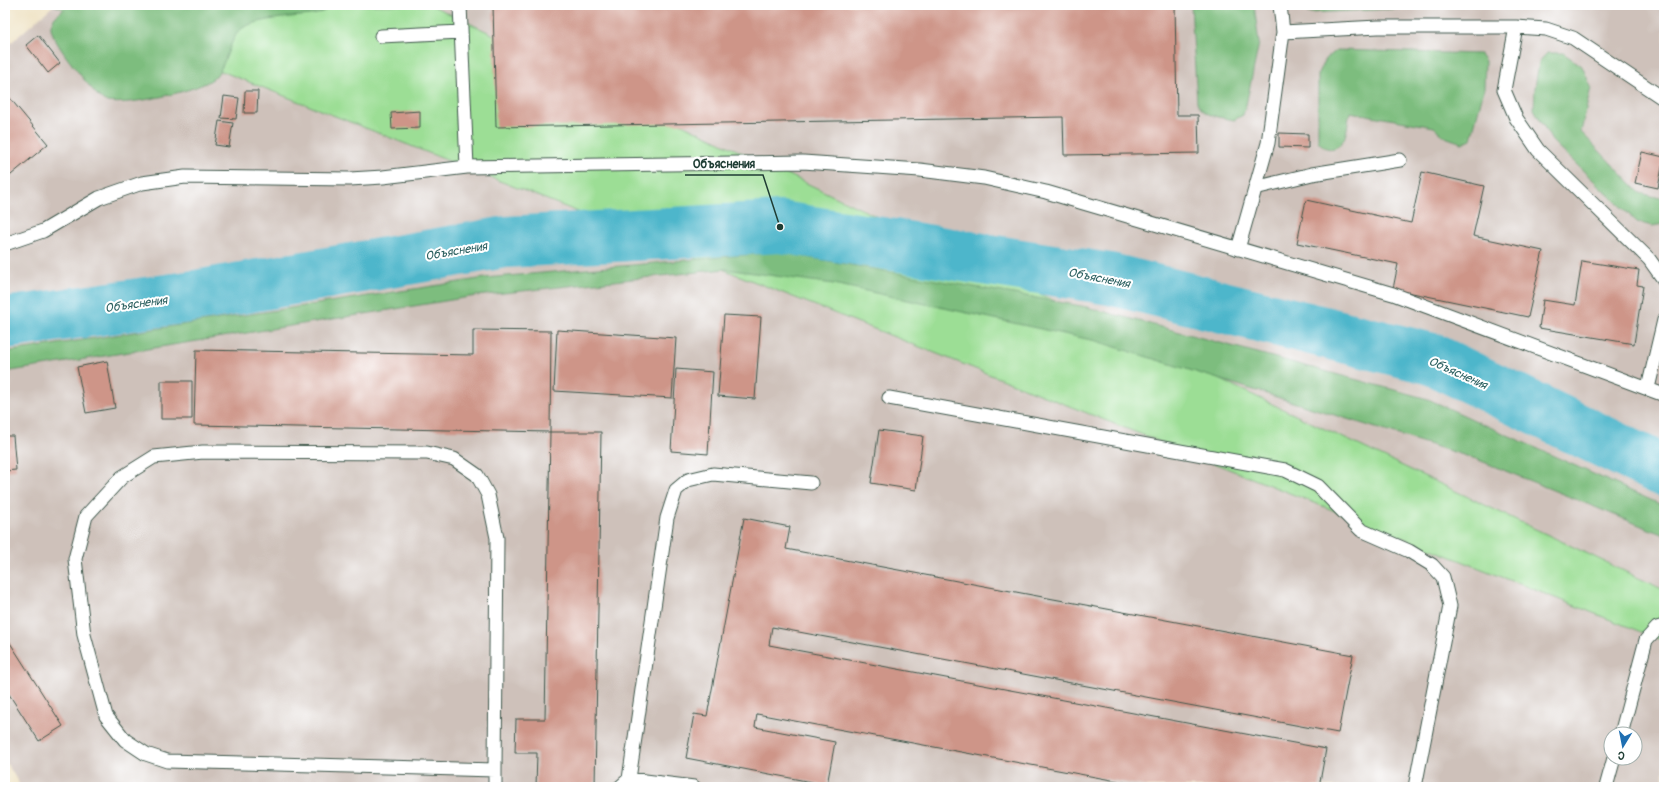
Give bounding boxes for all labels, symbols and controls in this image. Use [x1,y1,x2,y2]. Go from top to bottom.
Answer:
callout: Объяснения [685,151,763,175]
text: Объяснения [693,157,756,172]
water label: Объяснения [424,238,490,264]
water label: Объяснения [1067,265,1132,292]
water label: Объяснения [104,293,169,316]
water label: Объяснения [1426,354,1491,394]
north arrow [1603,726,1643,766]
text: С [1617,748,1626,762]

